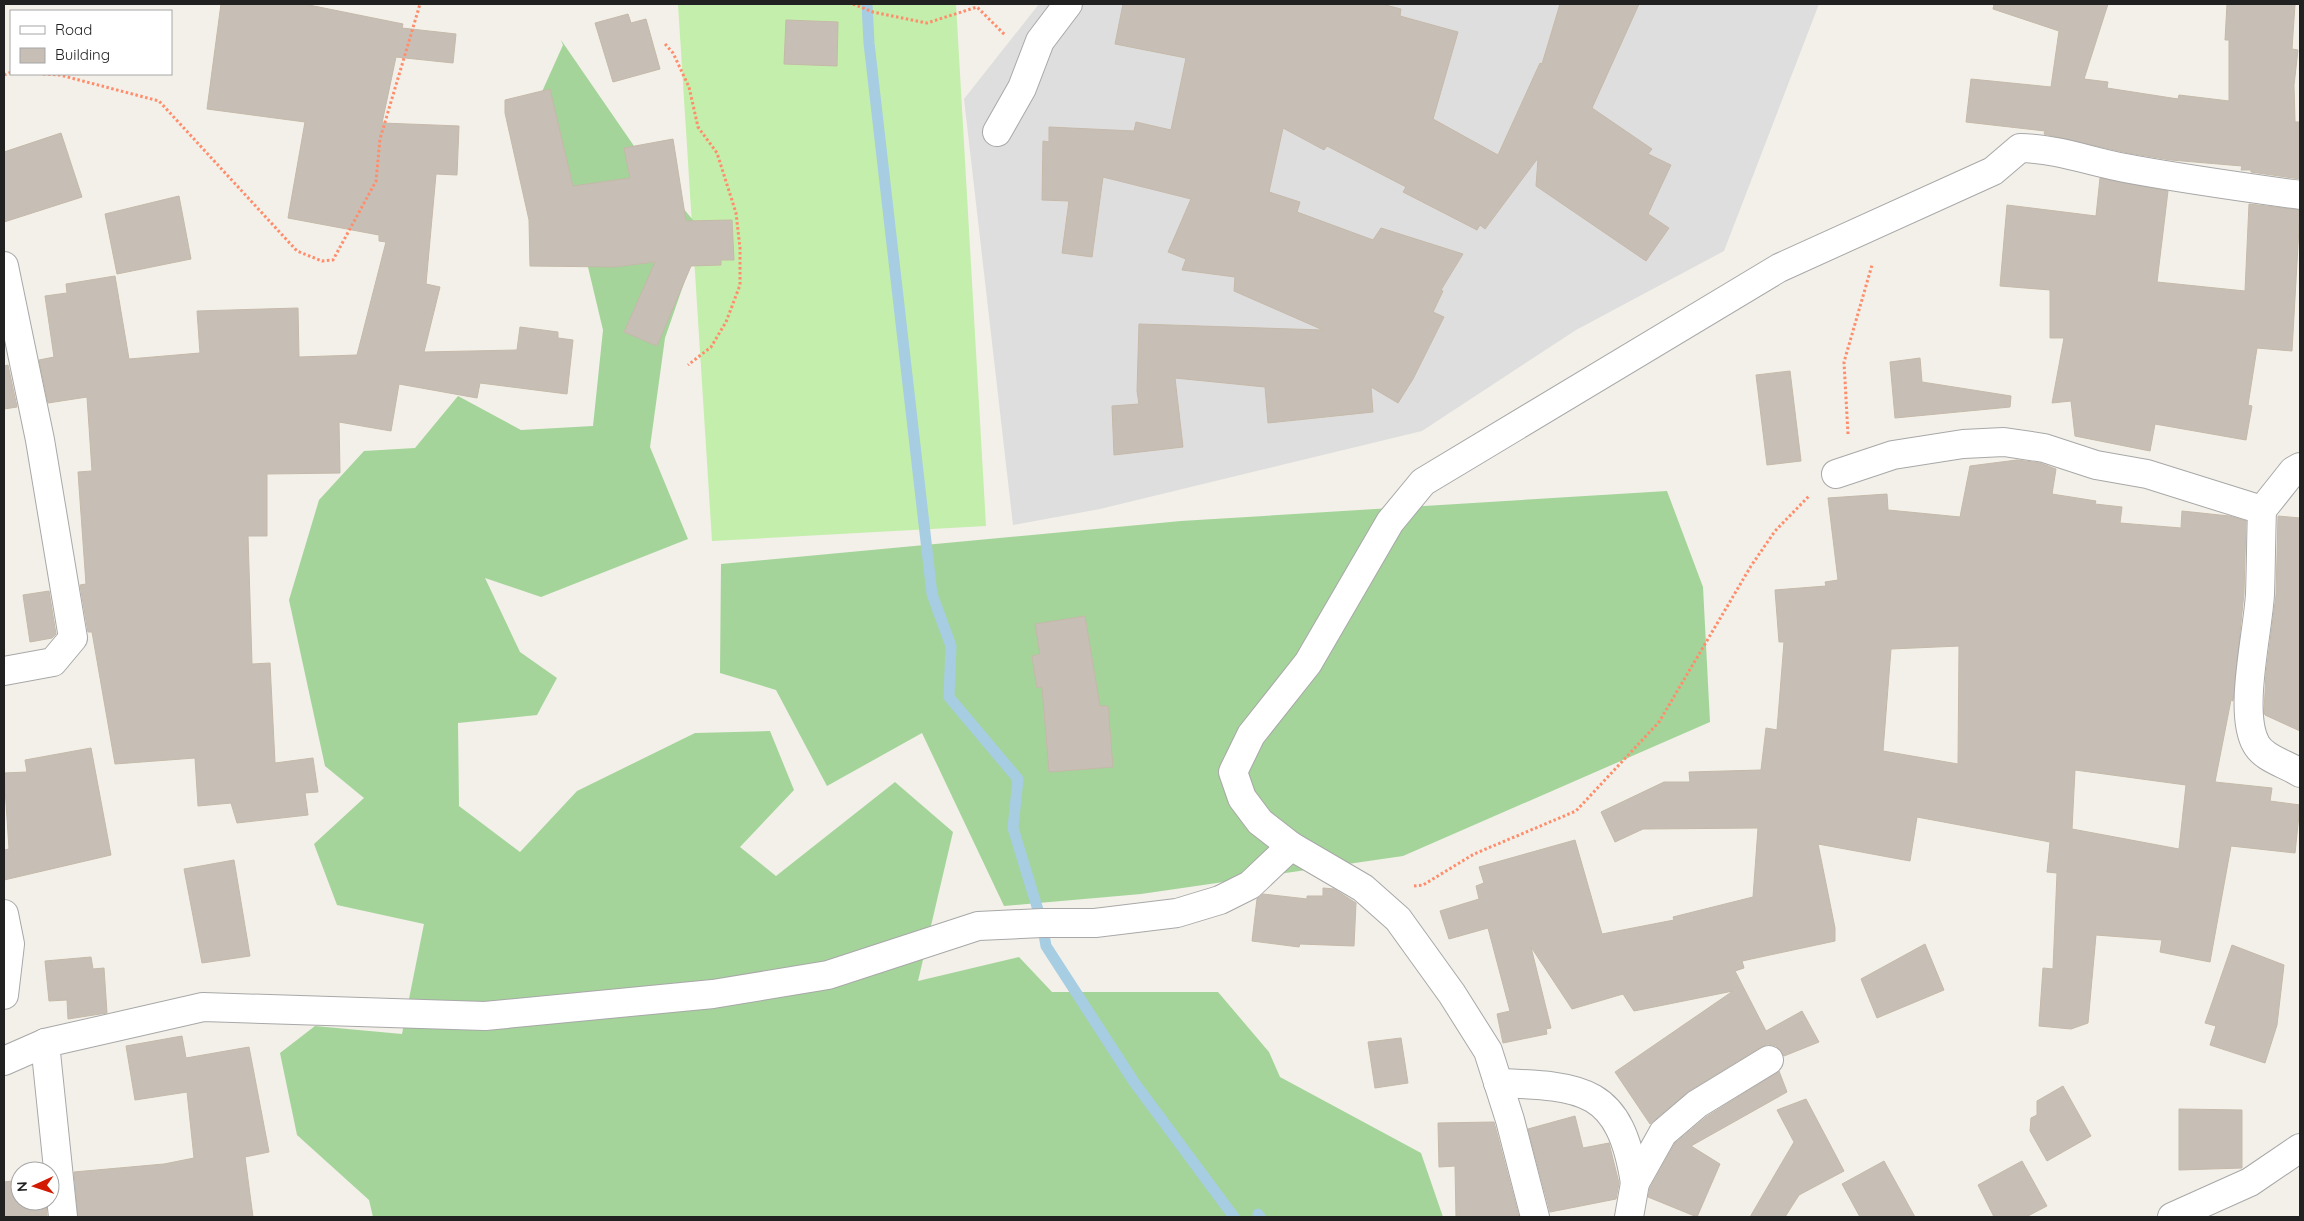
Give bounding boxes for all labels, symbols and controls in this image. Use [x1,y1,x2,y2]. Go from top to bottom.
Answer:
legend [10,10,172,75]
text: Road [55,20,92,39]
text: Building [55,45,110,64]
north arrow [10,1161,60,1211]
text: N [13,1181,31,1192]

